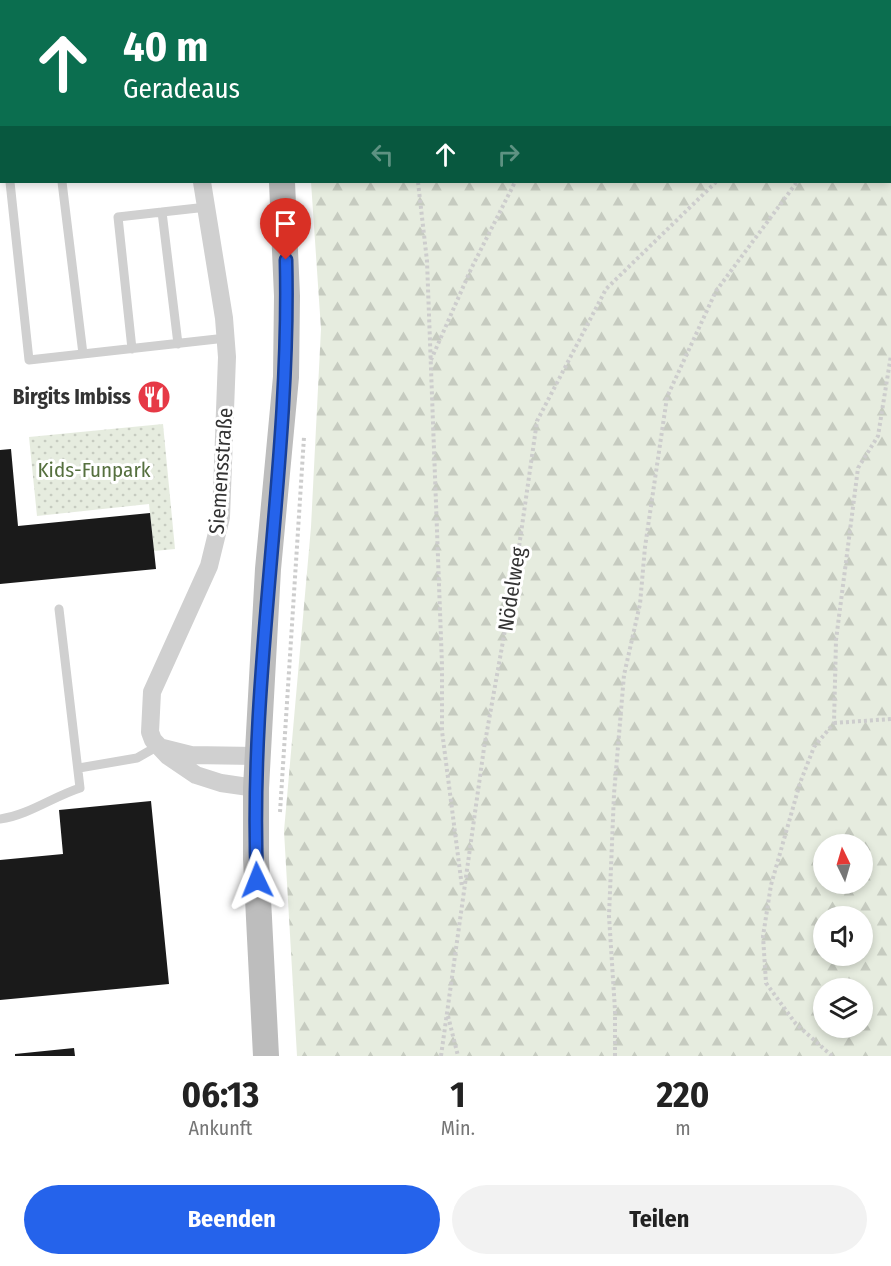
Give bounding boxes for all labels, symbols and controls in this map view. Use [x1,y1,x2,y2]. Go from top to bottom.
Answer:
text: 40 m [123,22,208,72]
icon: ahead [24,24,102,102]
text: Geradeaus [123,73,240,105]
icon: left [366,138,399,171]
icon: ahead [429,138,462,171]
icon: right [492,138,525,171]
pin [260,198,311,260]
icon: arrive [269,207,302,240]
restaurant icon: Birgits Imbiss [136,379,172,415]
place label: Birgits Imbiss [13,384,131,410]
street label: Siemensstraße [204,407,238,535]
park label: Kids-Funpark [37,457,151,483]
street label: Nödelweg [493,545,532,633]
north arrow [813,834,873,894]
map controls [813,834,873,1038]
position arrow [225,848,289,912]
button: sound [813,906,873,966]
button: layers [813,978,873,1038]
text: 06:13 [182,1073,259,1117]
text: 1 [450,1073,466,1117]
text: 220 [656,1073,709,1117]
text: Ankunft [188,1116,252,1140]
text: Min. [441,1116,475,1140]
text: m [675,1116,691,1140]
button: Beenden [24,1185,440,1254]
button: Teilen [452,1185,867,1254]

